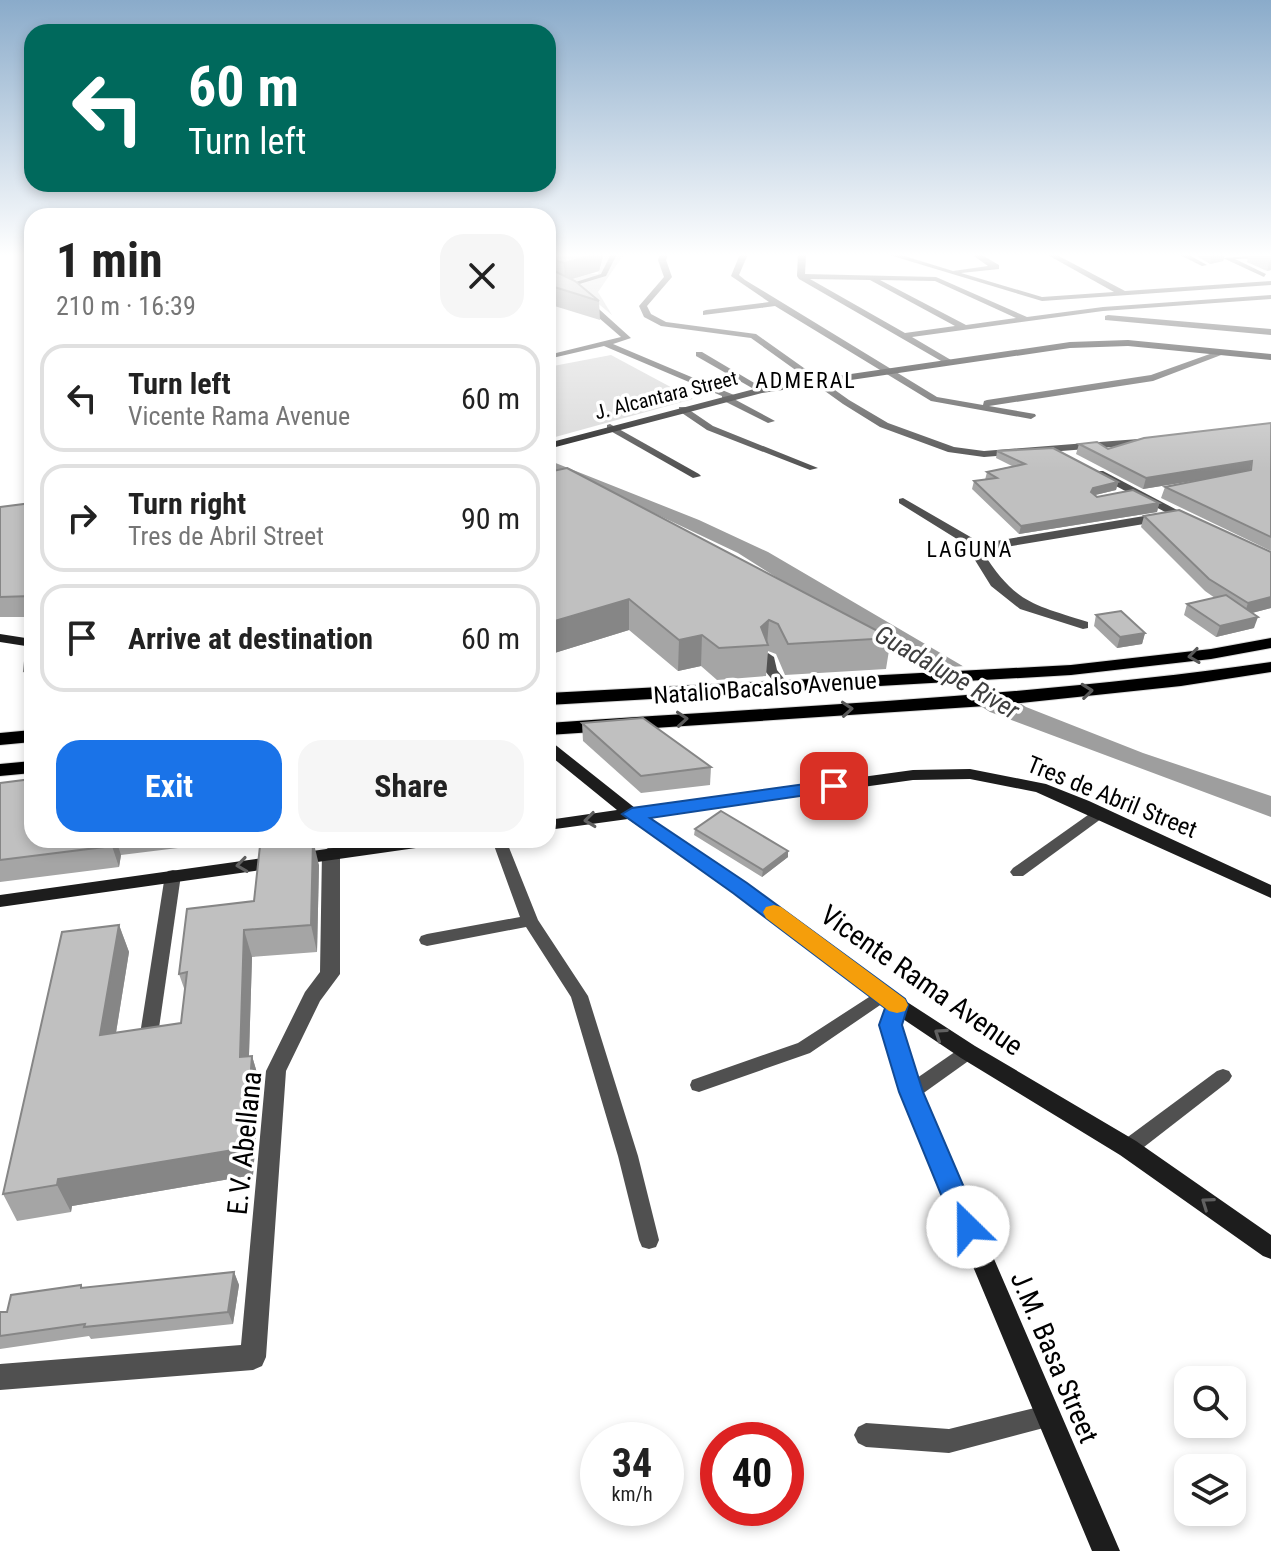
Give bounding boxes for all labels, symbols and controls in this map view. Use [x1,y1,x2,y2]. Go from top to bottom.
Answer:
text: 60 m [188,54,299,120]
icon: left [56,56,160,160]
text: Turn left [188,121,306,163]
text: 1 min [56,232,163,289]
button: close [440,234,524,318]
text: 210 m · 16:39 [56,291,196,321]
text: Turn left [128,366,231,401]
street label: J. Alcantara Street [592,366,740,424]
district label: ADMERAL [755,368,857,393]
icon: left [60,376,104,420]
text: 60 m [461,381,520,416]
text: Vicente Rama Avenue [128,401,350,431]
text: Turn right [128,486,246,521]
icon: right [60,496,104,540]
text: 90 m [461,501,520,536]
text: Tres de Abril Street [128,521,324,551]
district label: LAGUNA [926,537,1014,562]
icon: arrive [60,616,104,660]
water label: Guadalupe River [870,619,1025,726]
text: Arrive at destination [128,621,373,656]
text: 60 m [461,621,520,656]
one-way arrow [1187,647,1201,664]
street label: Natalio Bacalso Avenue [652,666,878,710]
one-way arrow [1081,682,1094,699]
one-way arrow [841,701,854,718]
one-way arrow [676,711,689,728]
button: Exit [56,740,282,832]
button: Share [298,740,524,832]
street label: Tres de Abril Street [1023,750,1201,844]
pin [800,752,868,820]
icon: arrive [812,764,856,808]
one-way arrow [583,811,596,828]
one-way arrow [235,856,249,873]
street label: Vicente Rama Avenue [814,898,1029,1063]
one-way arrow [935,1029,949,1044]
street label: E.V. Abellana [221,1070,268,1216]
position arrow [926,1185,1010,1269]
one-way arrow [1202,1198,1216,1213]
street label: J.M. Basa Street [1004,1267,1105,1448]
map controls [1174,1366,1246,1526]
button: search [1174,1366,1246,1438]
speed limit sign: 40 [700,1422,804,1526]
text: 34 [612,1440,652,1487]
button: layers [1174,1454,1246,1526]
text: km/h [611,1482,653,1506]

